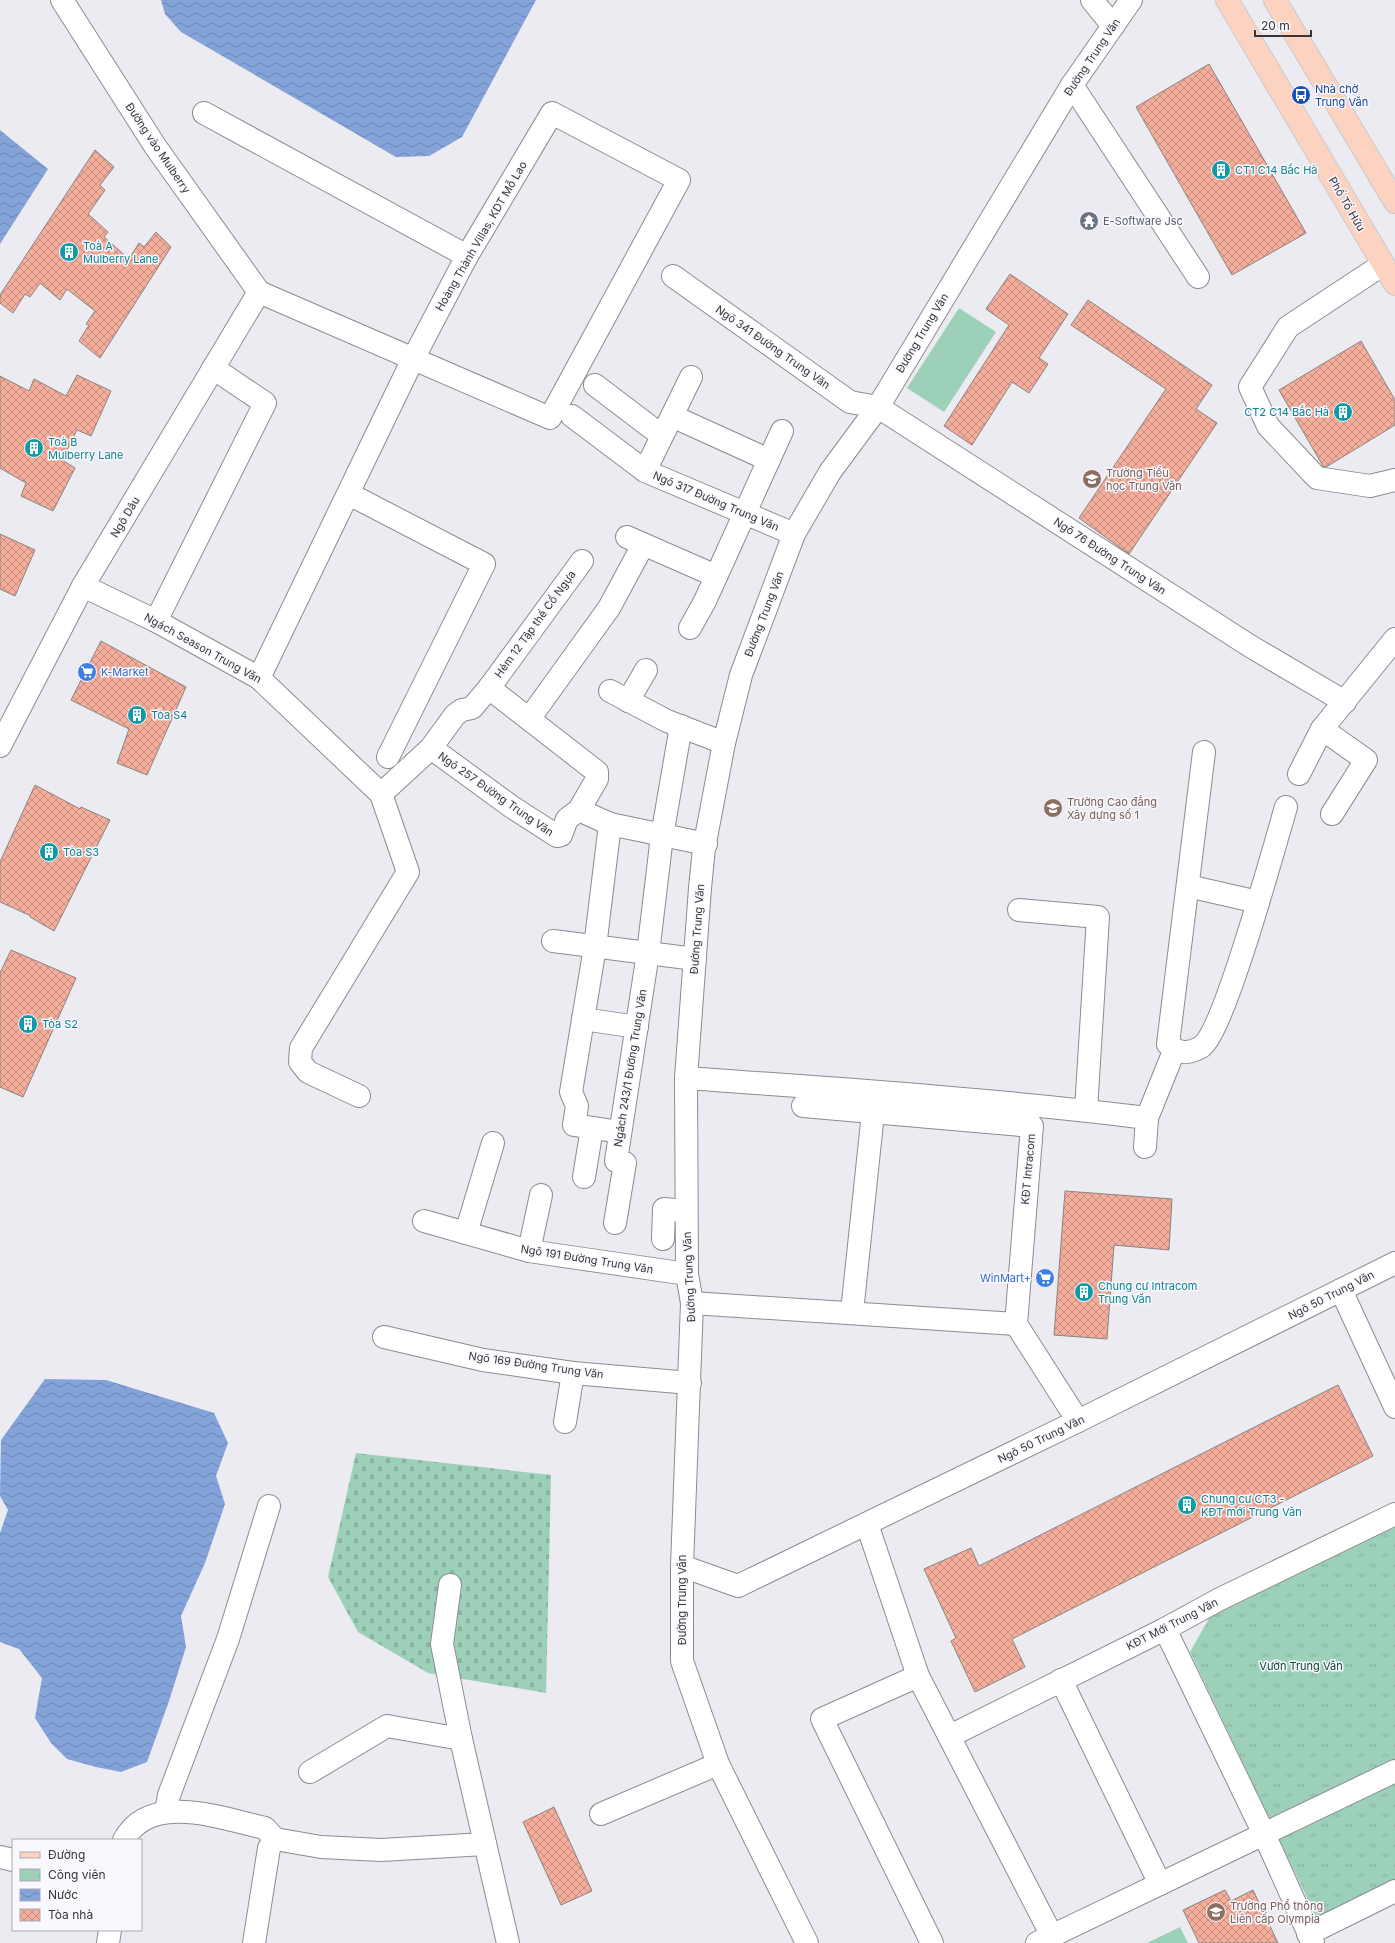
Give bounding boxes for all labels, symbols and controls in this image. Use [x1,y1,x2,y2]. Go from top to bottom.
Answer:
scale bar [1255,12,1311,38]
street label: Đường Trung Văn [1061,16,1123,98]
text: 20 m [1261,18,1290,33]
place label: Nhà chờ Trung Văn [1315,82,1368,109]
bus stop icon: Nhà chờ Trung Văn [1290,84,1312,106]
street label: Đường vào Mulberry [122,100,194,196]
street label: Hoàng Thành Villas, KDT Mỗ Lao [431,158,530,314]
building icon: CT1 C14 Bắc Hà [1210,159,1232,181]
place label: CT1 C14 Bắc Hà [1235,163,1318,177]
street label: Phố Tố Hữu [1326,174,1368,234]
temple icon: E-Software Jsc [1078,210,1100,232]
place label: E-Software Jsc [1103,214,1183,228]
place label: Toà A Mulberry Lane [83,239,158,266]
building icon: Toà A Mulberry Lane [58,241,80,263]
street label: Đường Trung Văn [893,291,951,375]
street label: Ngõ 341 Đường Trung Văn [713,302,833,392]
building icon: CT2 C14 Bắc Hà [1332,401,1354,423]
place label: CT2 C14 Bắc Hà [1244,405,1329,419]
place label: Toà B Mulberry Lane [48,435,123,462]
building icon: Toà B Mulberry Lane [23,437,45,459]
place label: Trường Tiểu học Trung Văn [1106,466,1182,493]
street label: Ngõ 317 Đường Trung Văn [651,468,781,534]
school or university icon: Trường Tiểu học Trung Văn [1081,468,1103,490]
street label: Ngõ Dâu [107,494,143,540]
street label: Ngõ 76 Đường Trung Văn [1051,514,1169,598]
street label: Hẻm 12 Tập thể Cổ Ngựa [491,568,579,680]
street label: Đường Trung Văn [741,569,787,659]
street label: Ngách Season Trung Văn [142,610,264,686]
supermarket icon: K-Market [76,661,98,683]
place label: K-Market [101,665,149,679]
building icon: Tòa S4 [126,704,148,726]
place label: Tòa S4 [151,708,187,722]
street label: Ngõ 257 Đường Trung Văn [436,749,556,839]
place label: Trường Cao đẳng Xây dựng số 1 [1067,795,1157,822]
school or university icon: Trường Cao đẳng Xây dựng số 1 [1042,797,1064,819]
building icon: Tòa S3 [38,841,60,863]
place label: Tòa S3 [63,845,99,859]
street label: Đường Trung Văn [687,883,707,975]
street label: Ngách 243/1 Đường Trung Văn [611,988,649,1148]
building icon: Tòa S2 [17,1013,39,1035]
place label: Tòa S2 [42,1017,78,1031]
street label: KĐT Intracom [1018,1133,1038,1205]
street label: Đường Trung Văn [680,1231,698,1323]
street label: Ngõ 191 Đường Trung Văn [520,1242,654,1276]
supermarket icon: WinMart+ [1034,1267,1056,1289]
street label: Ngõ 50 Trung Văn [1286,1267,1376,1323]
place label: WinMart+ [980,1271,1031,1285]
place label: Chung cư Intracom Trung Văn [1098,1279,1197,1306]
building icon: Chung cư Intracom Trung Văn [1073,1281,1095,1303]
street label: Ngõ 169 Đường Trung Văn [467,1349,605,1381]
street label: Ngõ 50 Trung Văn [995,1412,1087,1466]
place label: Chung cư CT3 - KĐT mới Trung Văn [1201,1492,1302,1519]
building icon: Chung cư CT3 - KĐT mới Trung Văn [1176,1494,1198,1516]
street label: Đường Trung Văn [675,1555,689,1645]
street label: KĐT Mới Trung Văn [1124,1595,1220,1653]
park label: Vườn Trung Văn [1259,1659,1343,1673]
legend [12,1839,142,1931]
text: Đường [48,1847,85,1862]
text: Công viên [48,1867,106,1882]
text: Nước [48,1887,78,1902]
place label: Trường Phổ thông Liên cấp Olympia [1230,1899,1323,1926]
school or university icon: Trường Phổ thông Liên cấp Olympia [1205,1901,1227,1923]
text: Tòa nhà [48,1907,93,1922]

